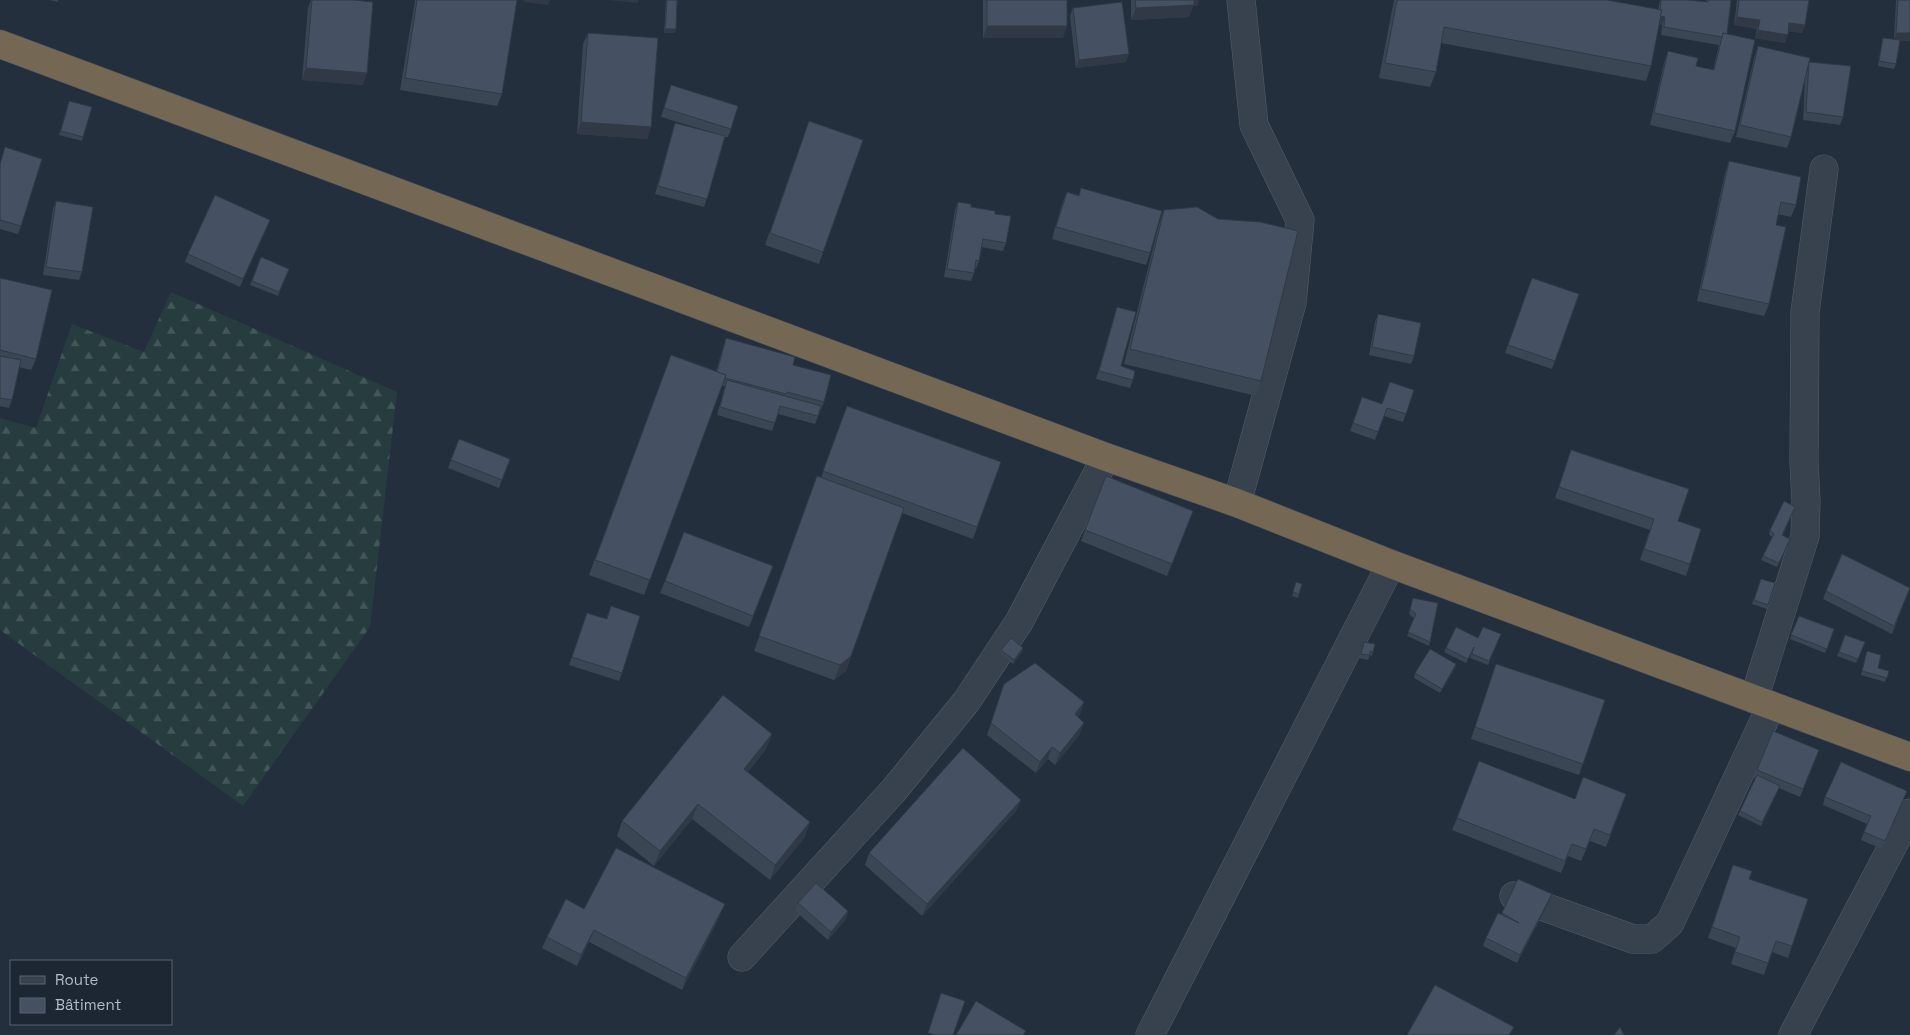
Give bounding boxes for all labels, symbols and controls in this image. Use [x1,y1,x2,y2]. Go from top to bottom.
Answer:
legend [10,960,172,1025]
text: Route [55,970,99,989]
text: Bâtiment [55,995,121,1014]

